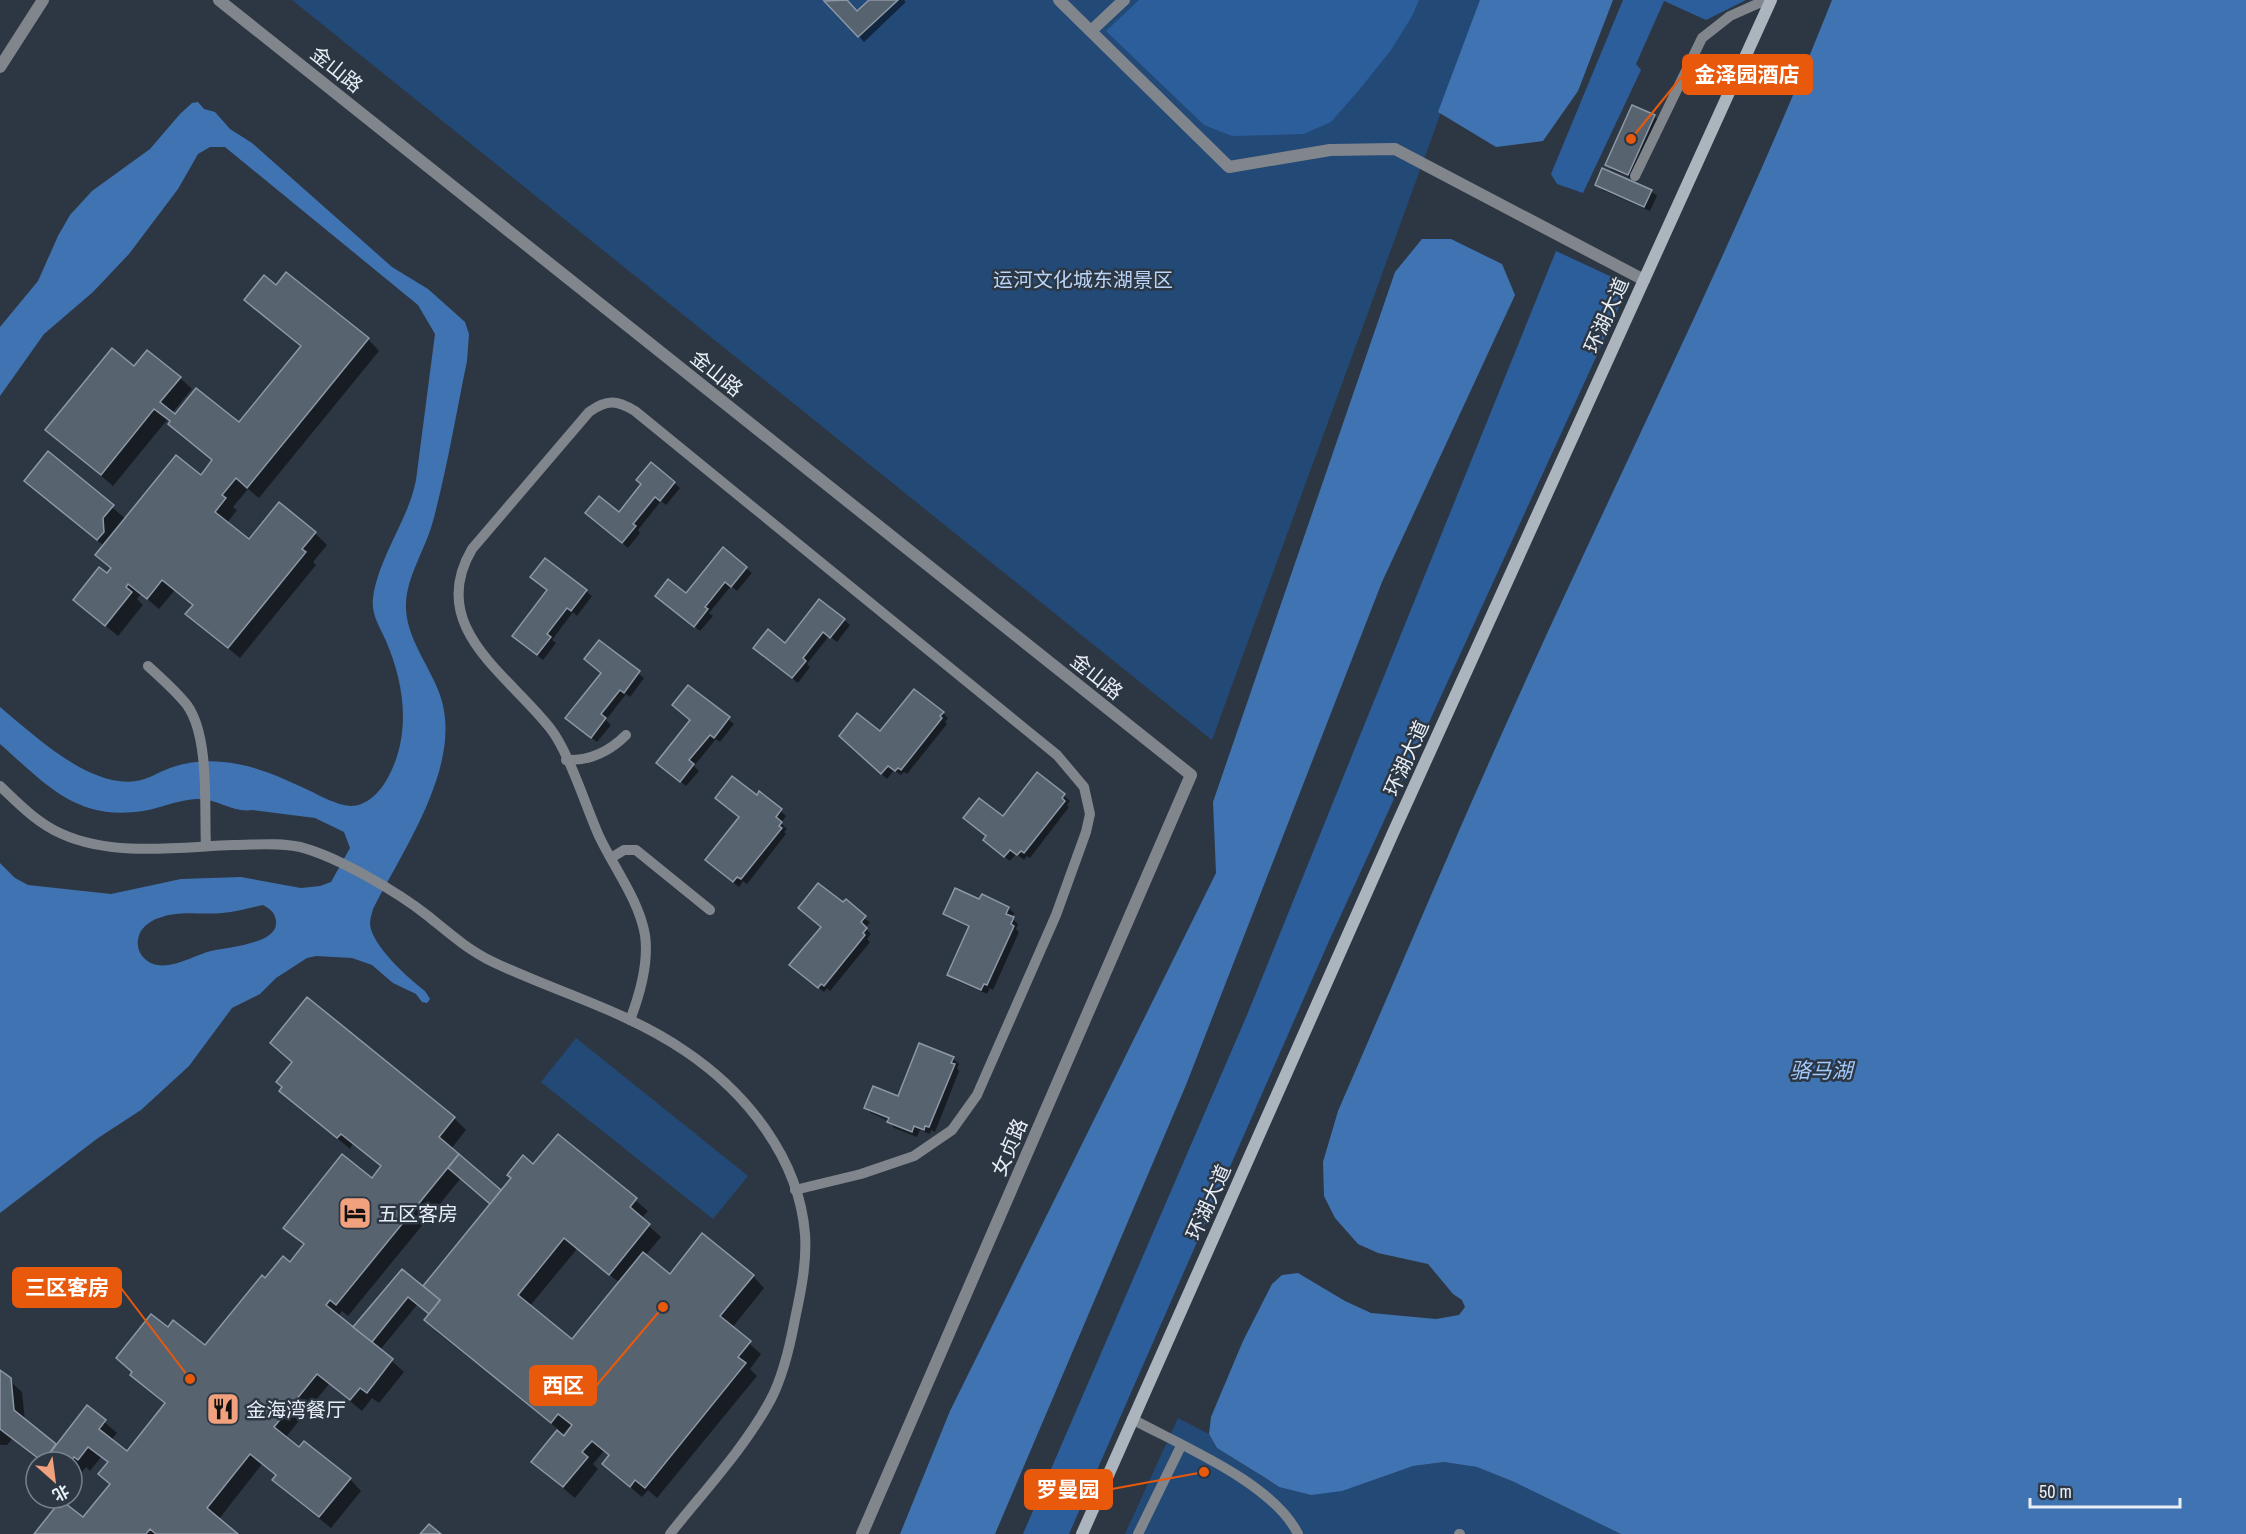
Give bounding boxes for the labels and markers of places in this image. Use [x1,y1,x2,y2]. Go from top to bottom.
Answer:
callout: 金泽园酒店 [1683,55,1812,94]
hotel icon: 五区客房 [337,1195,373,1231]
place label: 五区客房 [378,1200,458,1227]
callout: 三区客房 [13,1268,121,1307]
callout: 西区 [530,1366,596,1405]
restaurant icon: 金海湾餐厅 [205,1391,241,1427]
place label: 金海湾餐厅 [246,1396,346,1423]
callout: 罗曼园 [1025,1470,1112,1509]

